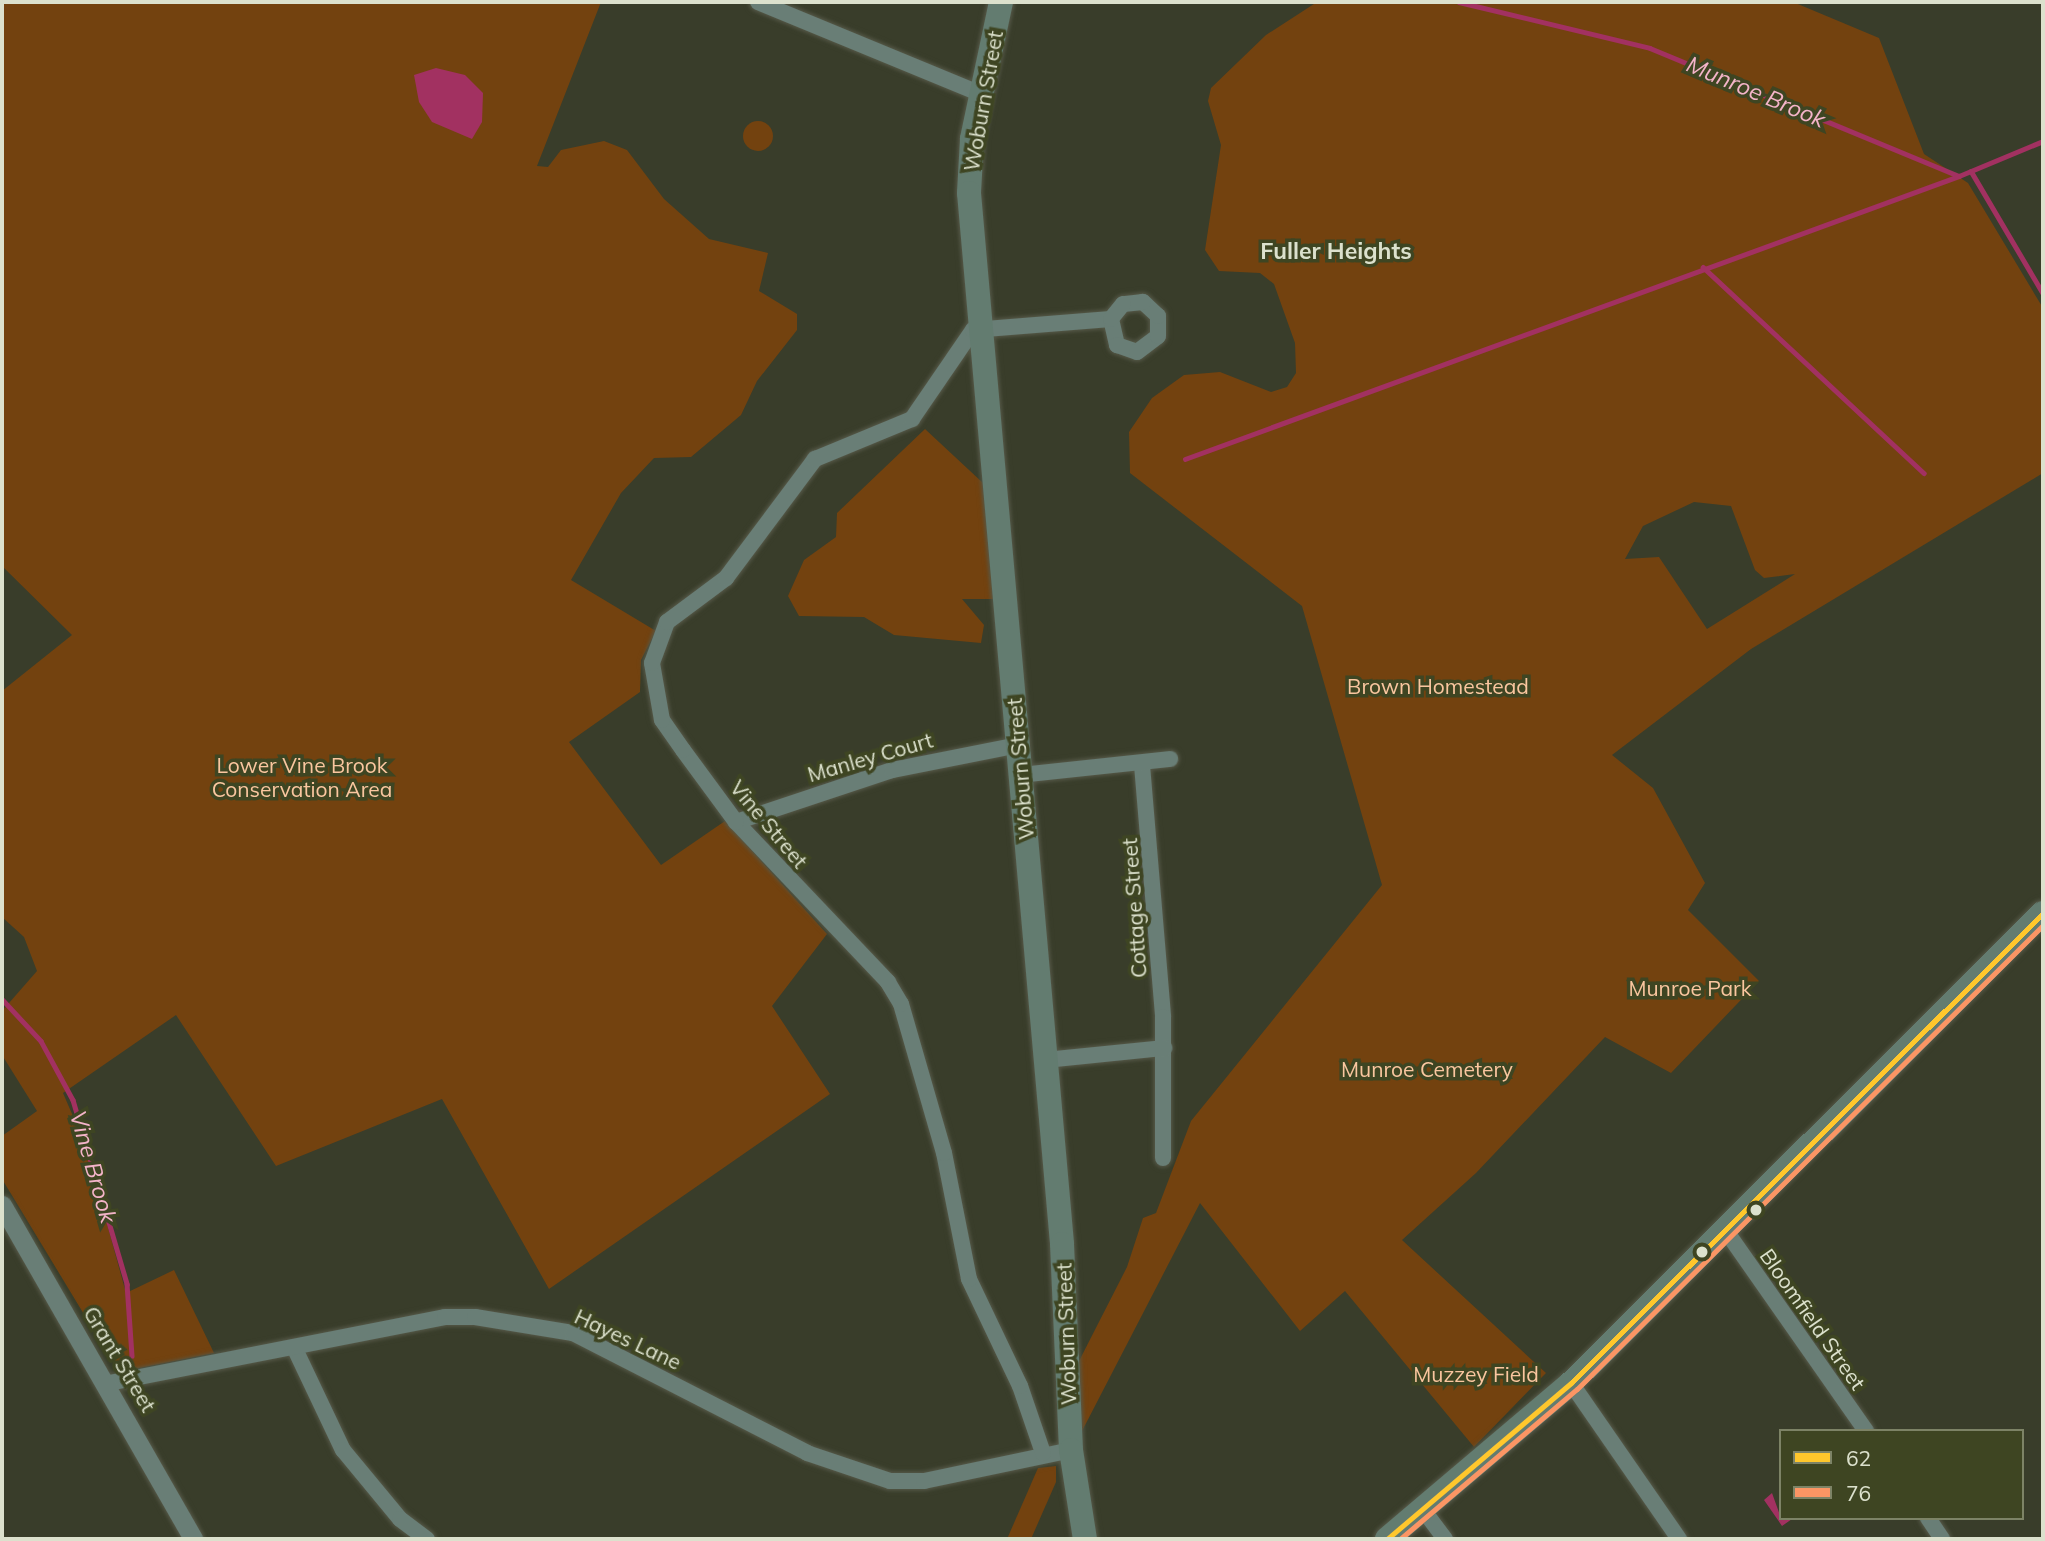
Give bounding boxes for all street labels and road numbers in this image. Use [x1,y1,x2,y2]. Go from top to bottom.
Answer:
street label: Woburn Street [958,29,1008,173]
street label: Woburn Street [1001,697,1039,841]
street label: Manley Court [804,727,936,787]
street label: Vine Street [725,775,813,873]
street label: Cottage Street [1117,837,1151,979]
street label: Bloomfield Street [1755,1244,1871,1394]
street label: Woburn Street [1051,1262,1081,1406]
street label: Grant Street [79,1302,161,1416]
street label: Hayes Lane [571,1303,685,1375]

